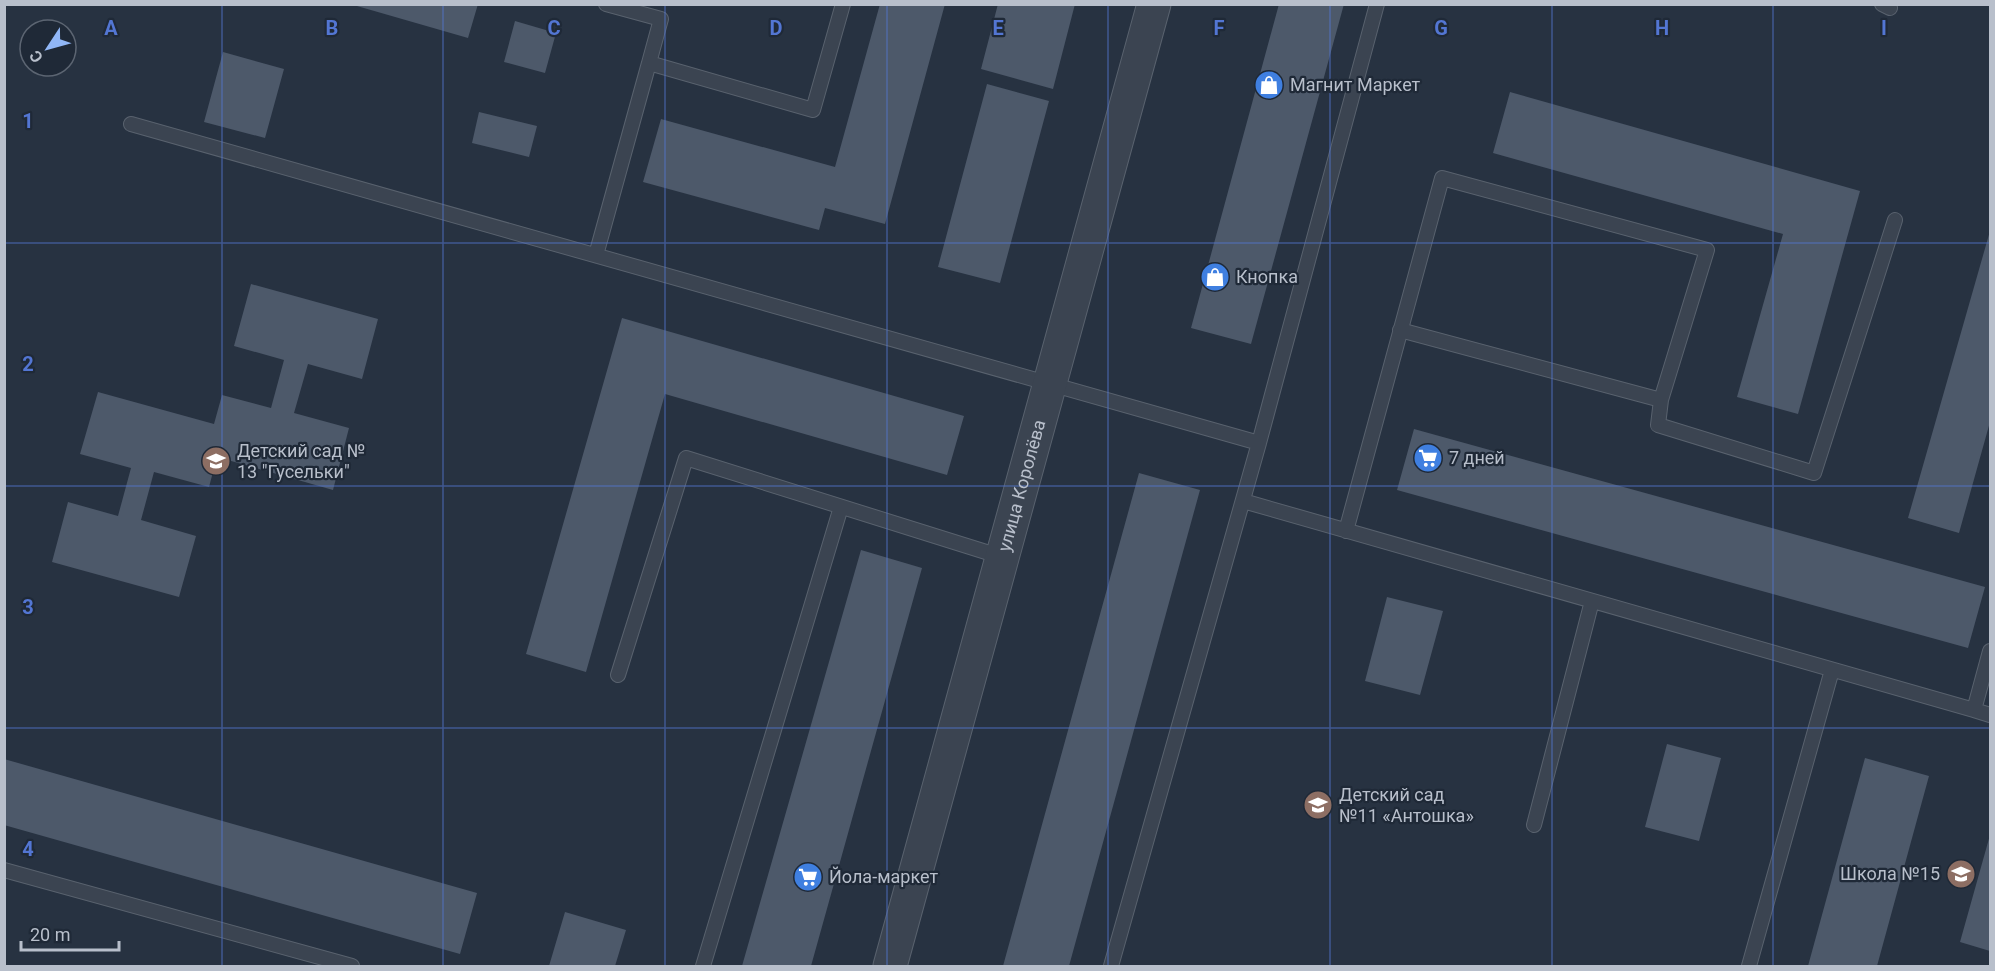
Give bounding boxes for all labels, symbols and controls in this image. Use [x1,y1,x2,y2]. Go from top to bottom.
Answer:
text: A [104,16,118,40]
text: B [326,16,338,40]
text: C [547,16,561,40]
text: D [770,16,783,40]
text: E [992,16,1004,40]
text: F [1214,16,1225,40]
text: G [1434,16,1448,40]
text: H [1655,16,1669,40]
text: I [1881,16,1887,40]
north arrow [18,18,78,78]
text: С [26,47,47,66]
shop icon: Магнит Маркет [1253,69,1285,101]
place label: Магнит Маркет [1290,74,1421,95]
text: 1 [22,109,34,133]
shop icon: Кнопка [1199,261,1231,293]
place label: Кнопка [1236,266,1298,287]
text: 2 [22,352,34,376]
street label: улица Королёва [993,417,1049,554]
place label: Детский сад № 13 "Гусельки" [237,440,365,482]
supermarket icon: 7 дней [1412,442,1444,474]
school or university icon: Детский сад № 13 "Гусельки" [200,445,232,477]
place label: 7 дней [1449,447,1505,468]
text: 3 [22,595,34,619]
place label: Детский сад №11 «Антошка» [1339,784,1474,826]
school or university icon: Детский сад №11 «Антошка» [1302,789,1334,821]
text: 4 [22,837,34,861]
school or university icon: Школа №15 [1945,858,1977,890]
supermarket icon: Йола-маркет [792,861,824,893]
place label: Школа №15 [1840,863,1940,884]
place label: Йола-маркет [829,866,938,887]
scale bar [21,914,118,952]
text: 20 m [30,924,70,945]

